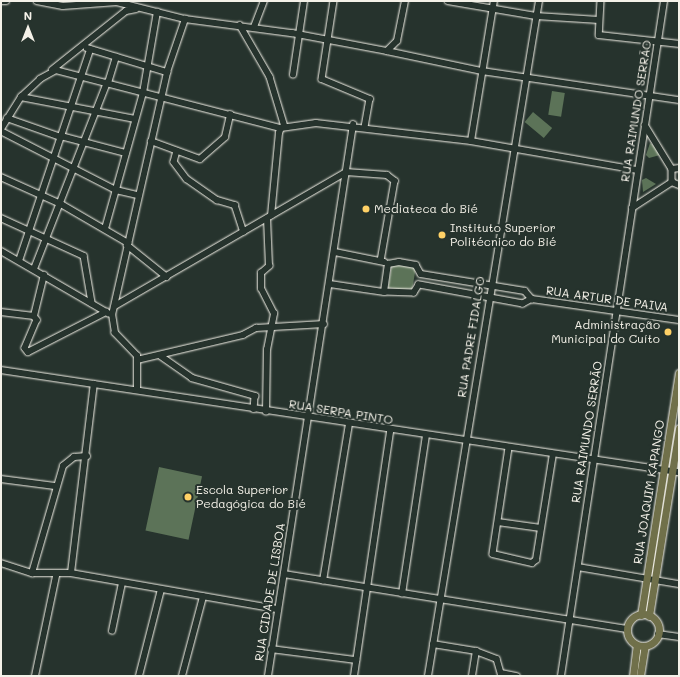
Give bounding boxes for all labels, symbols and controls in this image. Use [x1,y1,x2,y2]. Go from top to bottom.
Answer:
north arrow [8,8,48,48]
text: N [24,8,32,23]
street label: RUA RAIMUNDO SERRÃO [618,39,654,183]
place label: Mediateca do Bié [374,202,478,216]
marker: Mediateca do Bié [361,204,371,214]
place label: Instituto Superior Politécnico do Bié [450,221,556,249]
marker: Instituto Superior Politécnico do Bié [437,230,447,240]
street label: RUA PADRE FIDALGO [454,275,488,399]
street label: RUA ARTUR DE PAIVA [545,283,669,315]
place label: Administração Municipal do Cuíto [551,318,660,346]
marker: Administração Municipal do Cuíto [663,327,673,337]
street label: RUA RAIMUNDO SERRÃO [569,360,605,504]
street label: RUA SERPA PINTO [288,397,394,427]
street label: RUA JOAQUIM KAPANGO [630,419,668,565]
place label: Escola Superior Pedagógica do Bié [196,483,306,511]
marker: Escola Superior Pedagógica do Bié [183,492,193,502]
street label: RUA CIDADE DE LISBOA [252,522,288,662]

